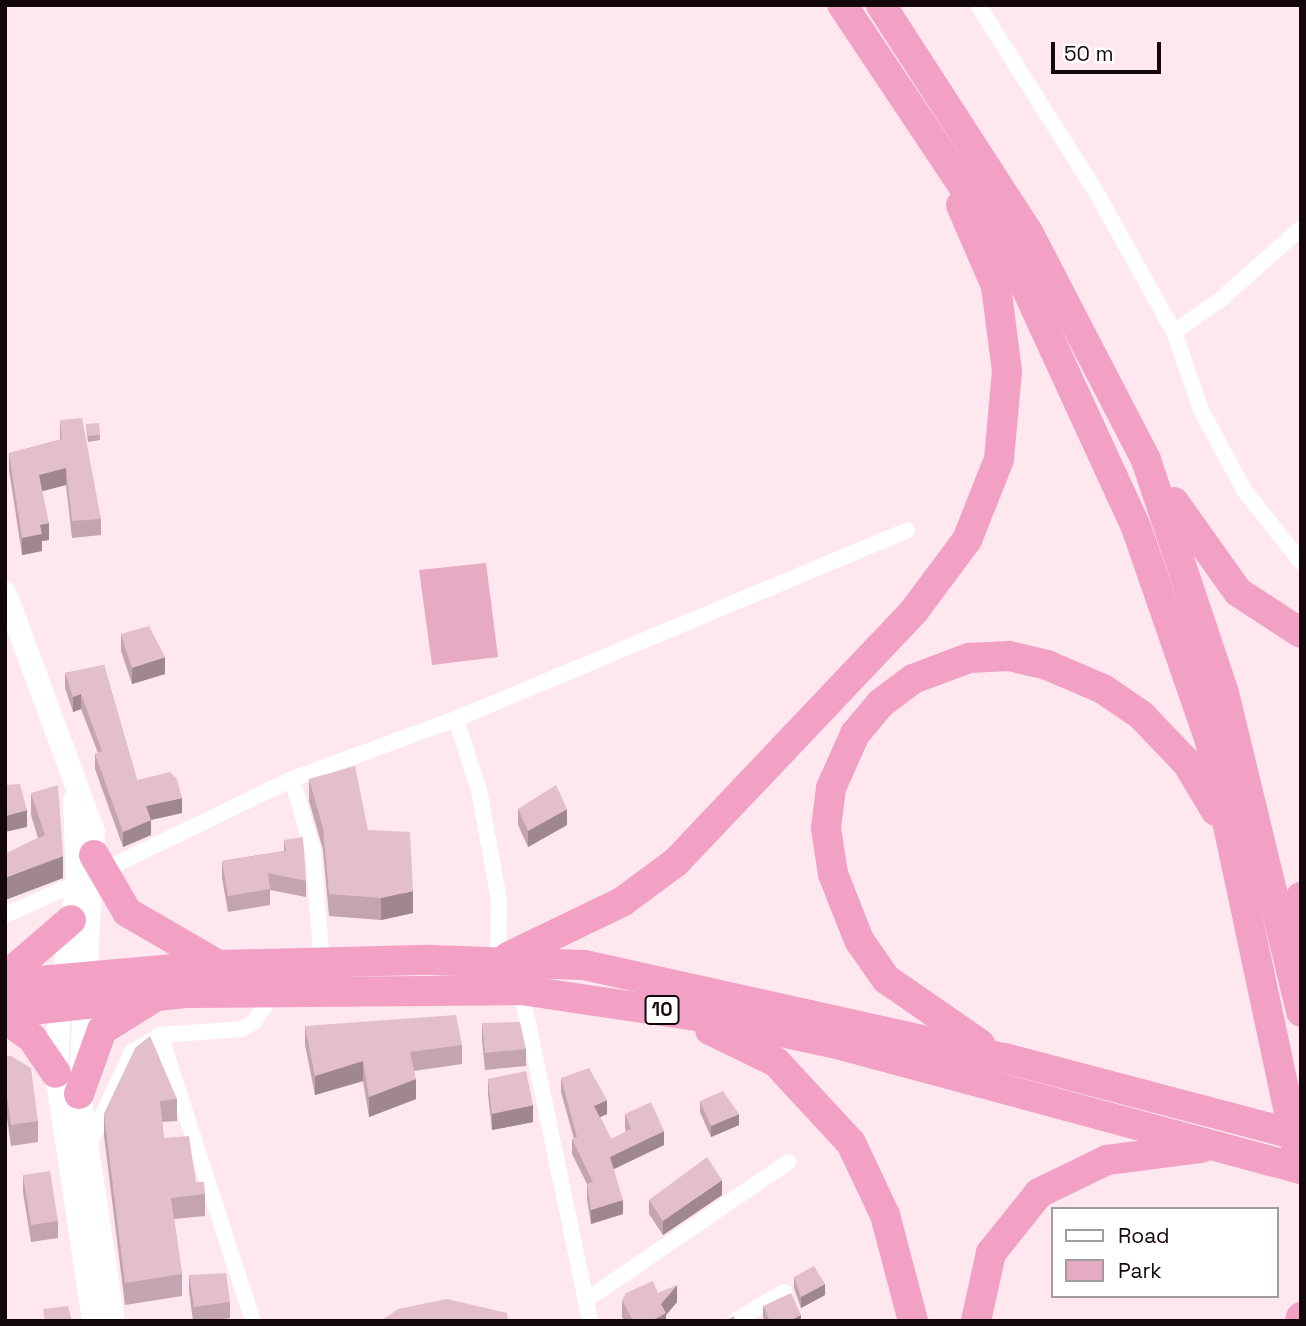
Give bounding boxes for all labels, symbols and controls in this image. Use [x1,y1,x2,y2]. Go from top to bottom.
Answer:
scale bar [1054,28,1164,72]
text: 50 m [1064,40,1114,67]
road number: 10 [644,994,680,1026]
legend [1050,1207,1278,1298]
text: Road [1118,1222,1170,1249]
text: Park [1118,1257,1162,1284]

